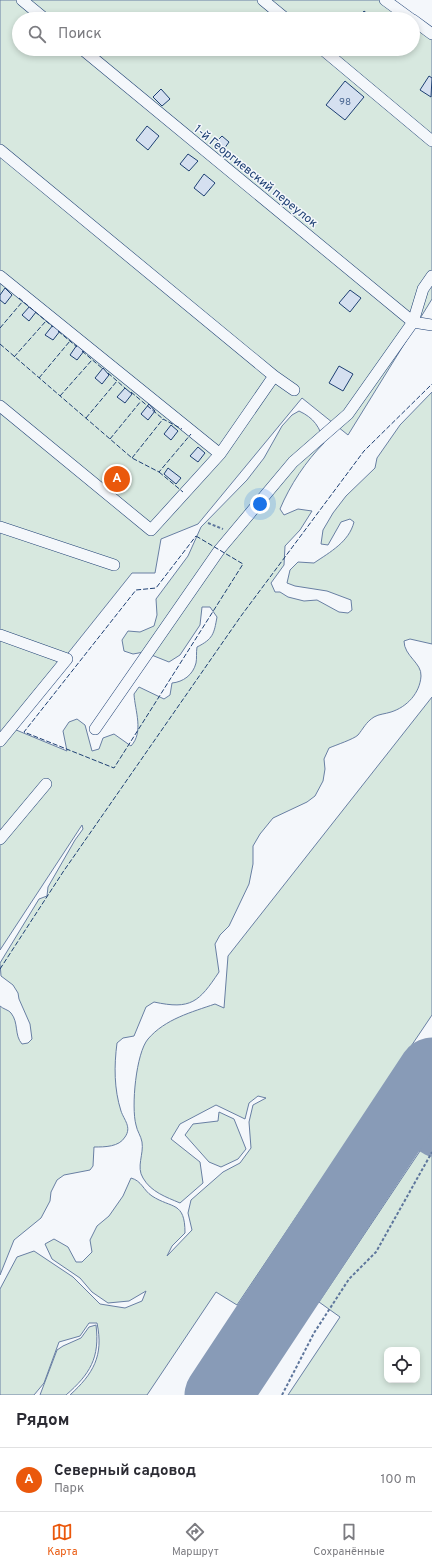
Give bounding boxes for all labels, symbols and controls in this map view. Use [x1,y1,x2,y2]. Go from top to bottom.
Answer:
search box [12,12,420,56]
icon: search [26,23,48,45]
text: Поиск [58,25,102,44]
house number: 98 [339,96,351,109]
street label: 1-й Георгиевский переулок [190,122,321,232]
pin: A [104,464,130,494]
your location [250,494,270,514]
map controls [384,1347,420,1383]
button: locate [384,1347,420,1383]
text: Рядом [16,1410,69,1432]
text: Северный садовод [54,1462,196,1481]
text: A [24,1472,34,1488]
text: 100 m [380,1472,416,1488]
text: Парк [54,1481,84,1497]
tab: Карта [47,1521,77,1559]
tab: Маршрут [172,1521,219,1559]
tab: Сохранённые [313,1521,385,1559]

